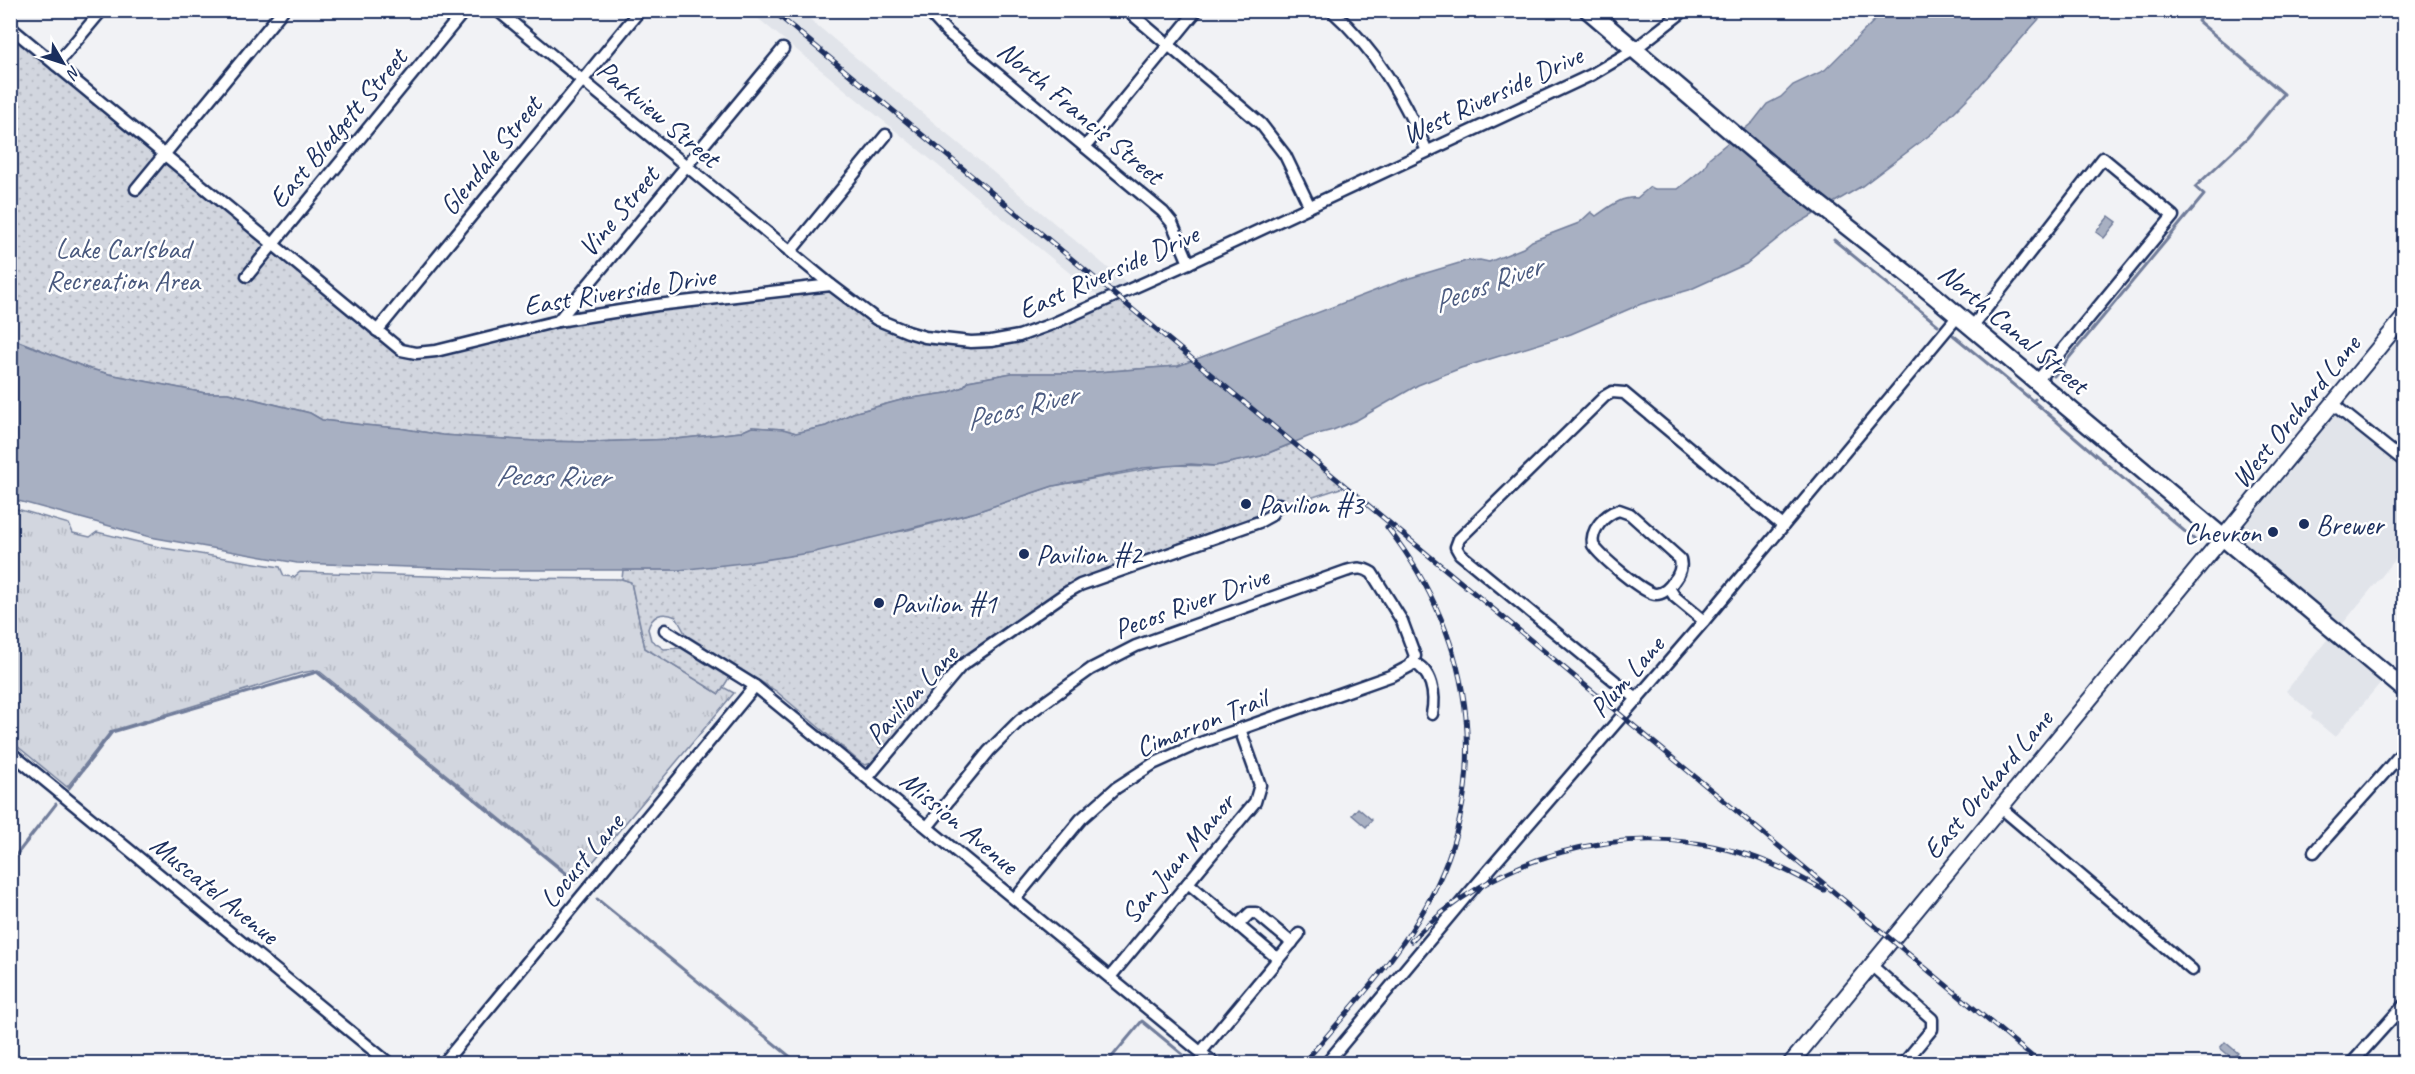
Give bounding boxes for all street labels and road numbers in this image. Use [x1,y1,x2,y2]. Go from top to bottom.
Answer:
street label: North Francis Street [991,33,1173,194]
street label: West Riverside Drive [1397,37,1589,151]
street label: East Blodgett Street [260,39,416,215]
street label: Parkview Street [590,52,729,177]
street label: Glendale Street [432,86,551,222]
street label: Vine Street [570,157,668,264]
street label: East Riverside Drive [1013,215,1205,327]
street label: North Canal Street [1931,255,2098,403]
street label: East Riverside Drive [521,258,719,323]
street label: West Orchard Lane [2223,326,2369,495]
street label: Pecos River Drive [1109,558,1275,647]
street label: Plum Lane [1581,627,1673,724]
street label: Pavilion Lane [858,636,967,751]
street label: Cimarron Trail [1130,678,1277,765]
street label: East Orchard Lane [1915,701,2061,866]
street label: Mission Avenue [893,763,1027,883]
street label: San Juan Manor [1113,784,1244,931]
street label: Locust Lane [532,804,632,915]
street label: Muscatel Avenue [143,827,287,953]

